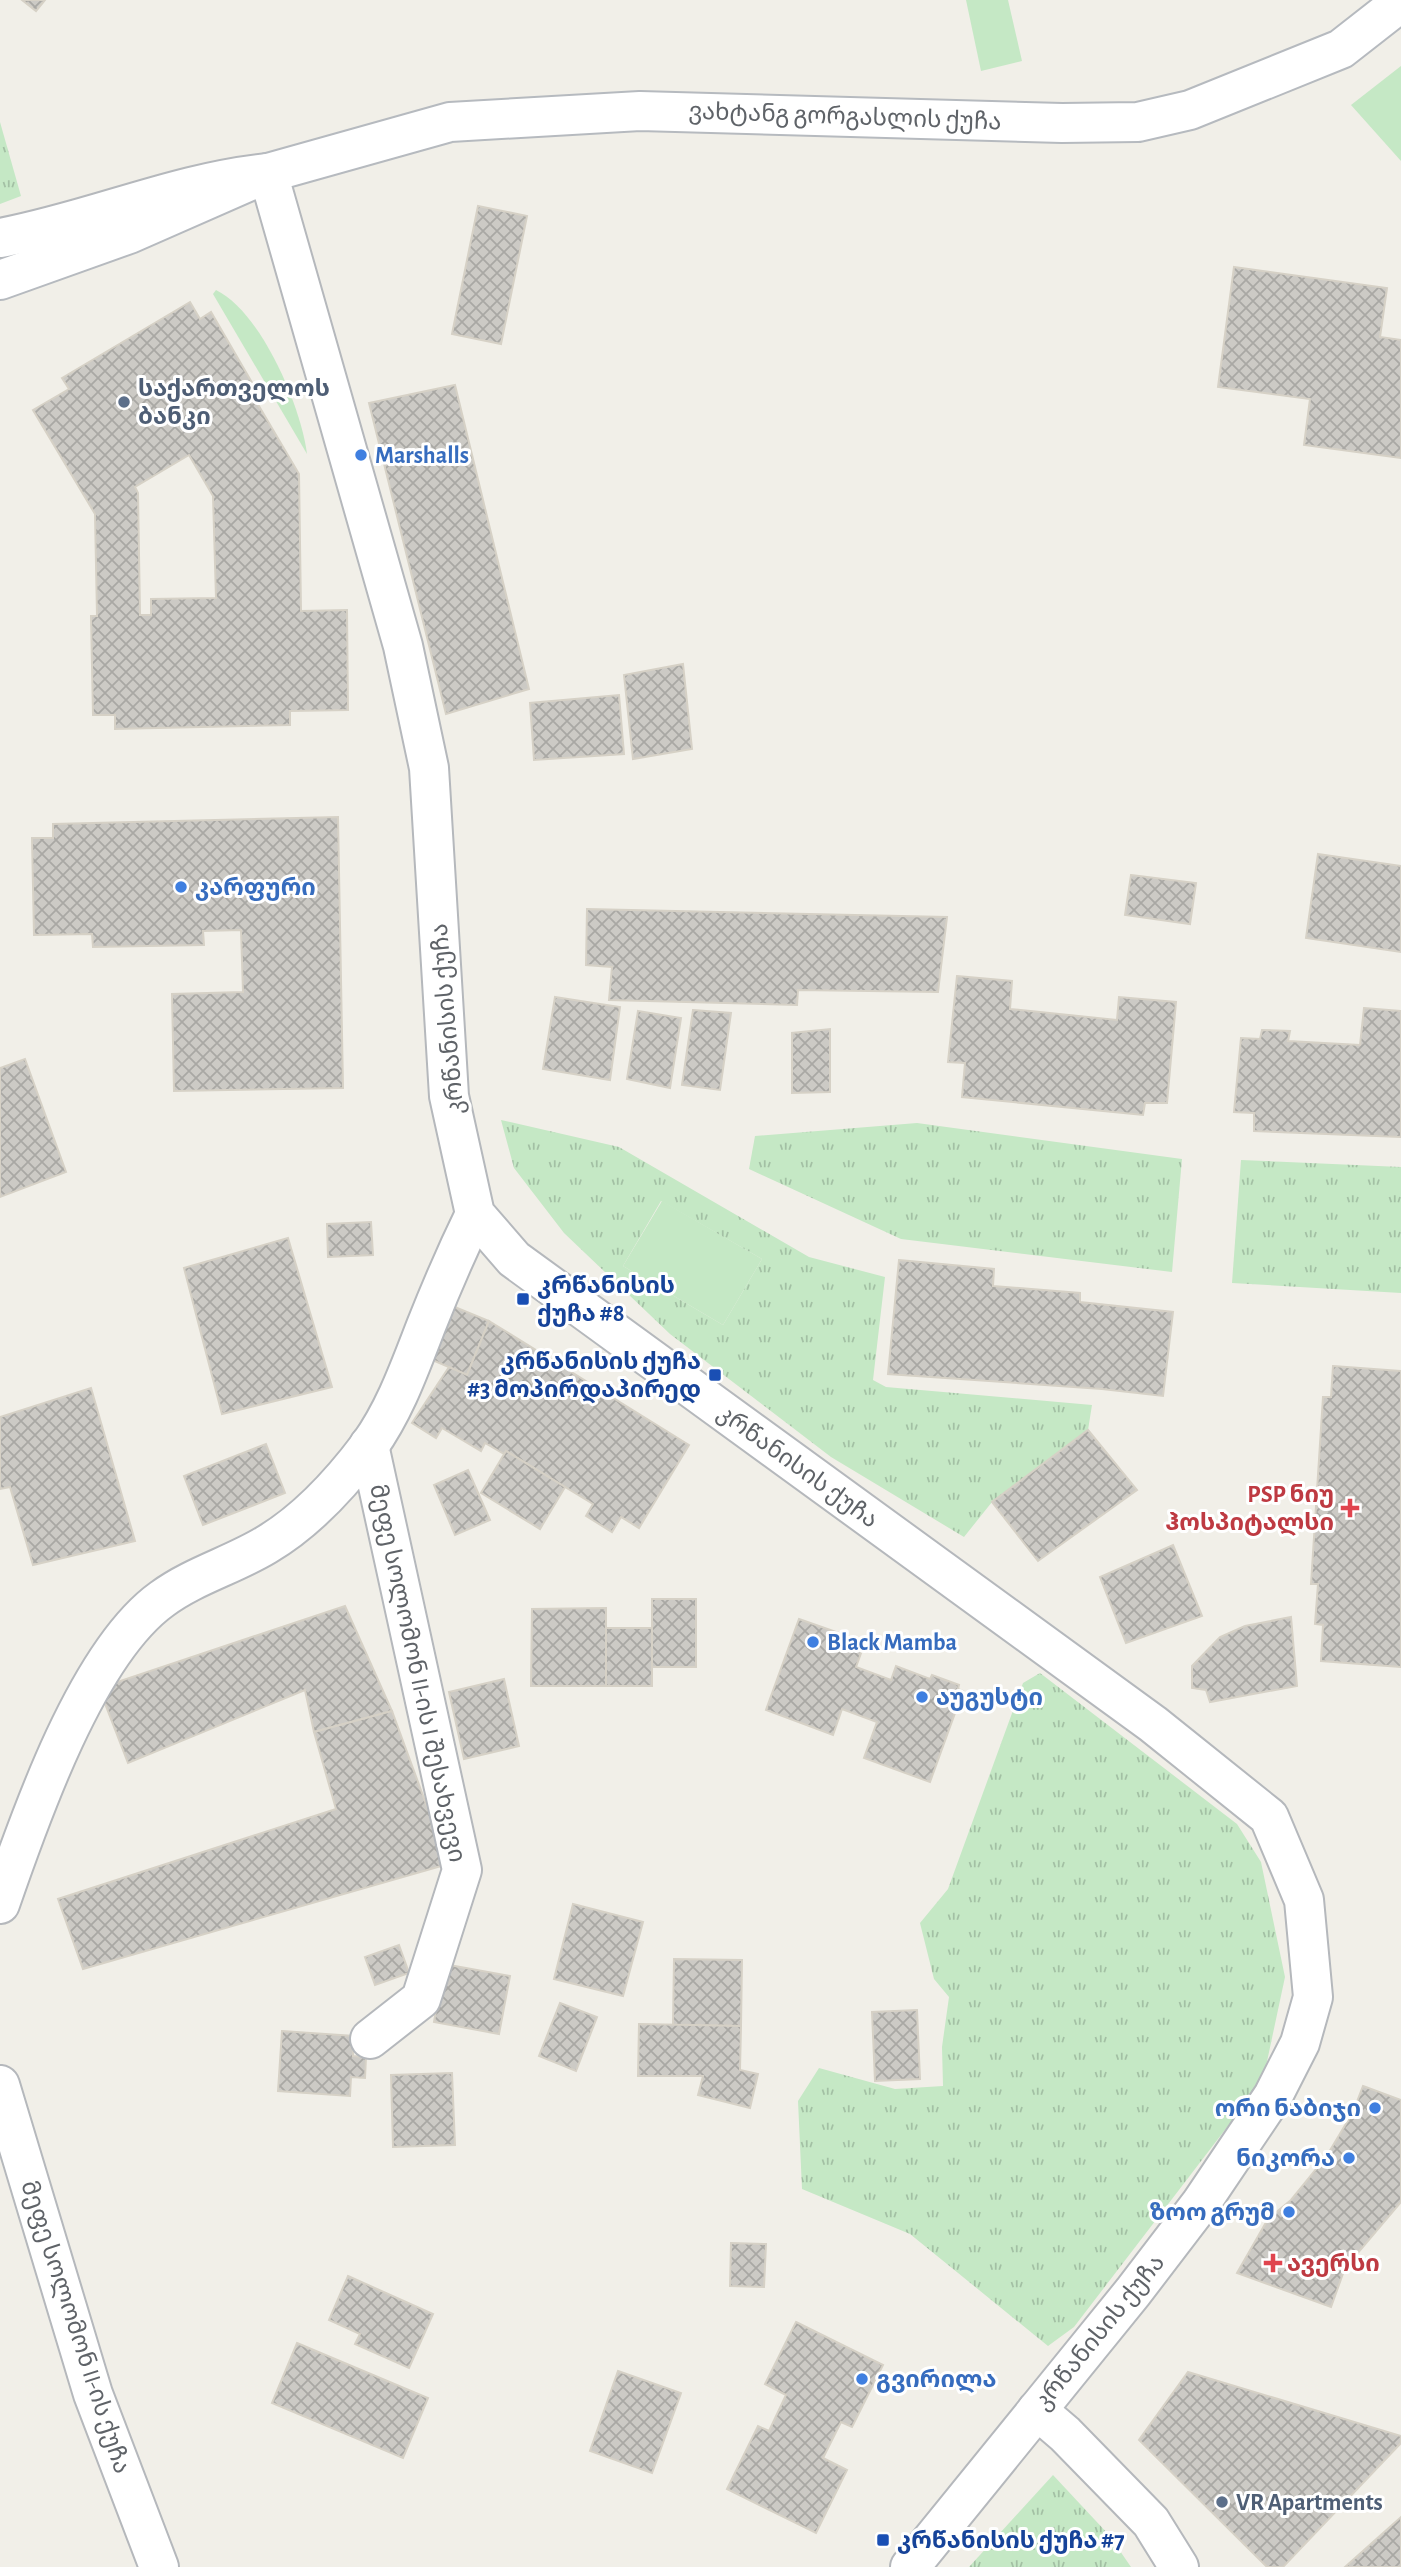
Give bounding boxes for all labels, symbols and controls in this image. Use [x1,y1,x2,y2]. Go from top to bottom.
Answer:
street label: ვახტანგ გორგასლის ქუჩა [688,100,1002,135]
place label: საქართველოს ბანკი [138,377,330,430]
marker: საქართველოს ბანკი [116,394,132,410]
place label: Marshalls [375,444,469,468]
marker: Marshalls [353,447,369,463]
place label: კარფური [195,876,316,901]
marker: კარფური [173,879,189,895]
street label: კრწანისის ქუჩა [428,922,469,1115]
place label: კრწანისის ქუჩა #8 [537,1274,675,1327]
marker: კრწანისის ქუჩა #8 [515,1291,531,1307]
place label: კრწანისის ქუჩა #3 მოპირდაპირედ [467,1350,701,1404]
marker: კრწანისის ქუჩა #3 მოპირდაპირედ [707,1367,723,1383]
street label: კრწანისის ქუჩა [712,1401,882,1534]
street label: მეფე სოლომონ II-ის I შესახვევი [364,1482,469,1865]
place label: PSP ნიუ ჰოსპიტალსი [1165,1483,1334,1536]
marker: PSP ნიუ ჰოსპიტალსი [1340,1498,1360,1518]
place label: Black Mamba [827,1631,957,1655]
marker: Black Mamba [805,1634,821,1650]
place label: აუგუსტი [936,1686,1043,1711]
marker: აუგუსტი [914,1689,930,1705]
place label: ორი ნაბიჯი [1215,2097,1361,2122]
marker: ორი ნაბიჯი [1367,2100,1383,2116]
place label: ნიკორა [1236,2147,1335,2172]
marker: ნიკორა [1341,2150,1357,2166]
street label: მეფე სოლომონ II-ის ქუჩა [15,2178,134,2477]
place label: ზოო გრუმ [1150,2201,1275,2226]
marker: ზოო გრუმ [1281,2204,1297,2220]
street label: კრწანისის ქუჩა [1030,2251,1170,2415]
place label: ავერსი [1287,2252,1380,2277]
marker: ავერსი [1265,2255,1281,2271]
place label: გვირილა [876,2368,996,2393]
marker: გვირილა [854,2371,870,2387]
place label: VR Apartments [1236,2491,1383,2515]
marker: VR Apartments [1214,2494,1230,2510]
place label: კრწანისის ქუჩა #7 [897,2529,1125,2554]
marker: კრწანისის ქუჩა #7 [875,2532,891,2548]

